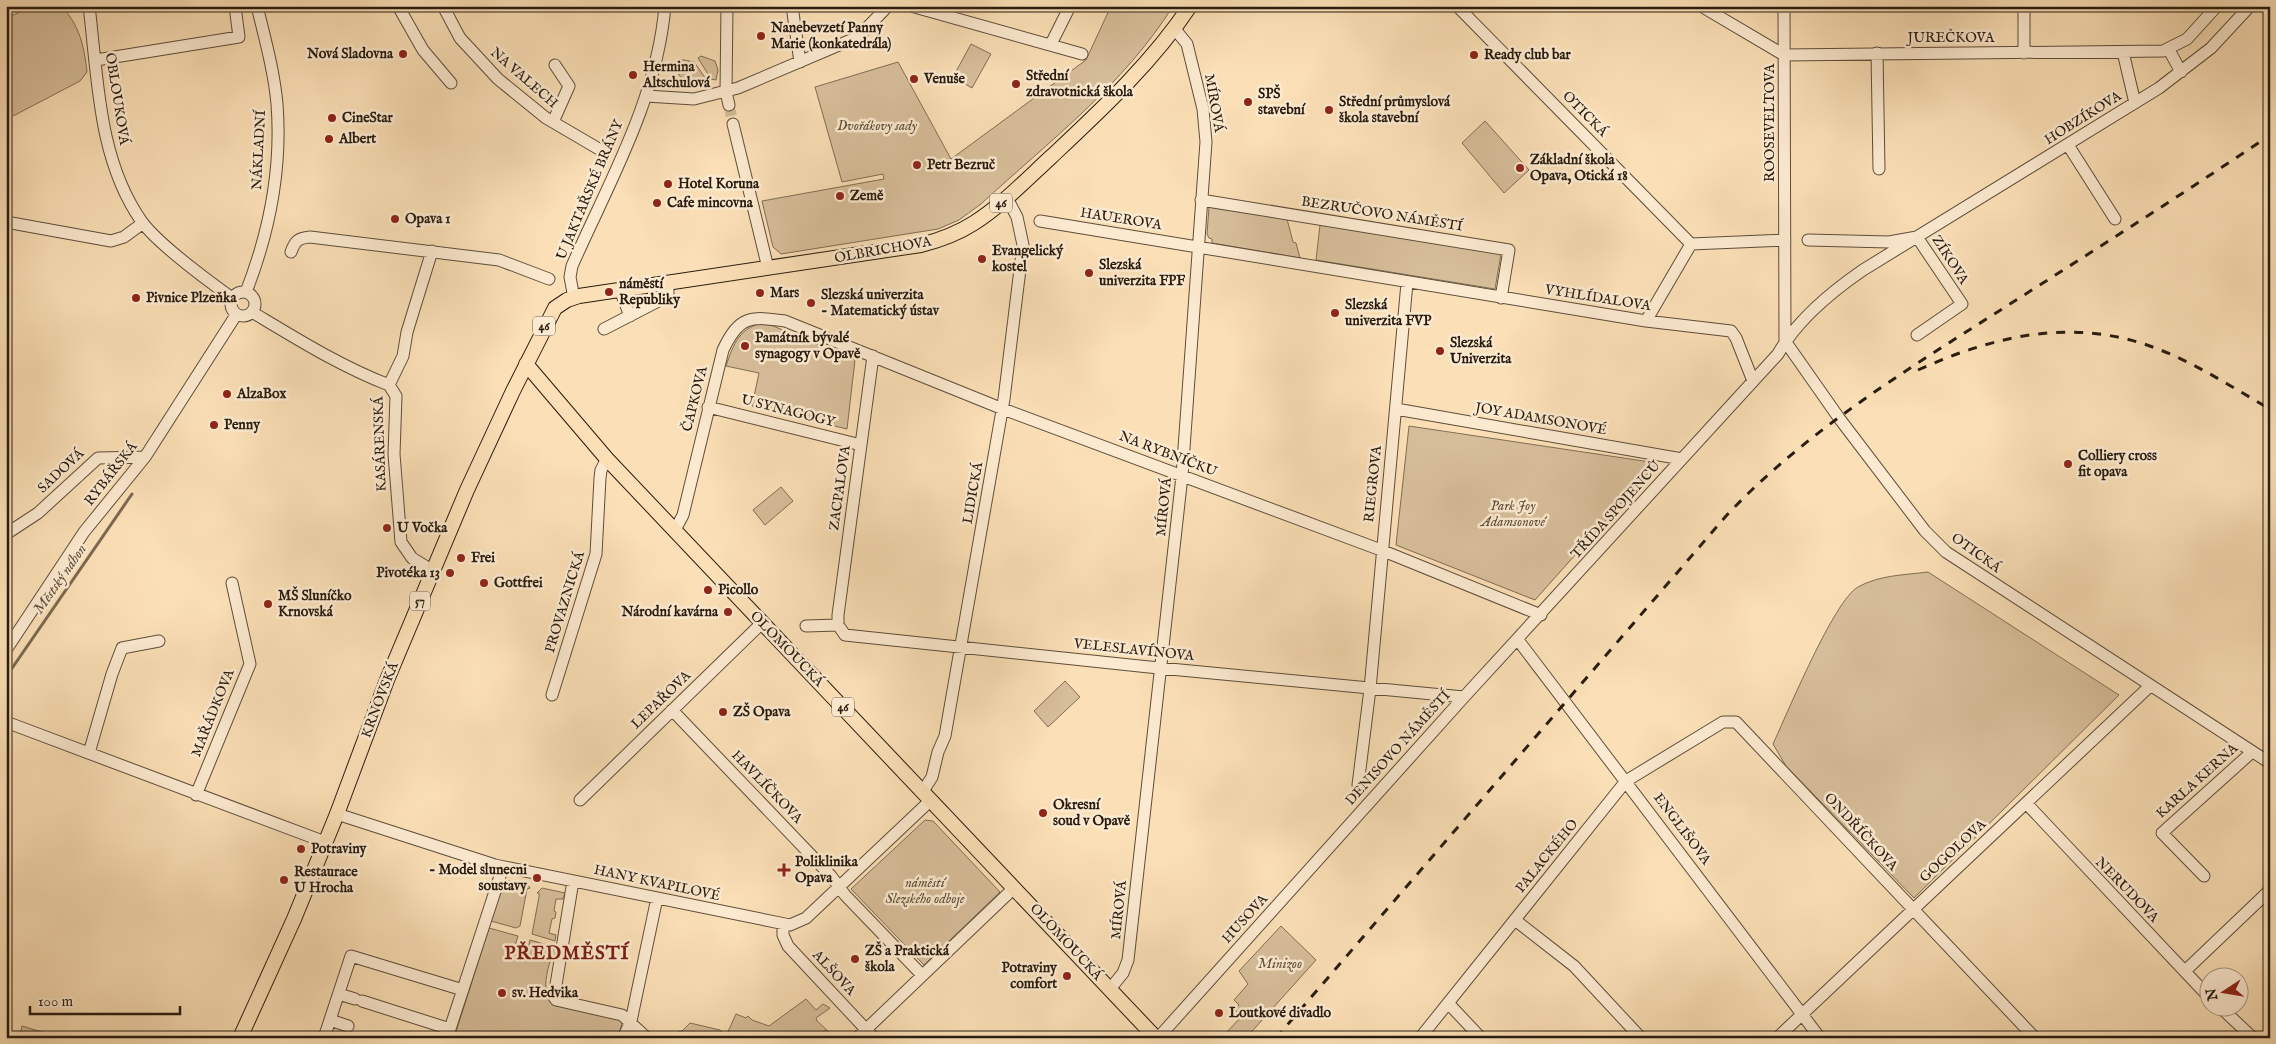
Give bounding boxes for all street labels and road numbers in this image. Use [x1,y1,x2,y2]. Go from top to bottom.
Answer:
street label: JUREČKOVA [1905,28,1995,47]
street label: NA VALECH [486,44,562,112]
street label: OBLOUKOVÁ [101,51,134,147]
street label: ROOSEVELTOVA [1761,63,1779,182]
street label: MÍROVÁ [1200,72,1229,134]
street label: HOBZÍKOVA [2041,86,2125,149]
street label: OTICKÁ [1558,87,1613,141]
street label: NÁKLADNÍ [247,109,270,190]
street label: U JAKTAŘSKÉ BRÁNY [551,115,628,263]
street label: BEZRUČOVO NÁMĚSTÍ [1300,191,1465,236]
road number: 46 [990,194,1012,212]
street label: HAUEROVA [1079,204,1164,234]
street label: ZÍKOVA [1927,231,1974,288]
street label: OLBRICHOVA [833,233,933,267]
street label: VYHLÍDALOVA [1543,280,1653,315]
road number: 46 [533,316,555,336]
street label: ČAPKOVA [677,364,712,434]
street label: U SYNAGOGY [739,391,838,432]
street label: KASÁRENSKÁ [368,396,391,492]
street label: JOY ADAMSONOVÉ [1472,397,1609,439]
street label: NA RYBNÍČKU [1116,426,1220,481]
street label: RYBÁŘSKÁ [80,437,142,510]
street label: SADOVÁ [33,444,88,497]
street label: ZACPALOVA [825,444,855,532]
street label: RIEGROVA [1360,444,1386,523]
street label: TŘÍDA SPOJENCŮ [1566,456,1665,563]
street label: LIDICKÁ [958,460,987,525]
street label: MÍROVÁ [1151,476,1176,537]
street label: OTICKÁ [1948,528,2005,577]
street label: PROVAZNICKÁ [540,548,589,655]
road number: 57 [410,592,430,610]
street label: OLOMOUCKÁ [746,607,829,691]
street label: VELESLAVÍNOVA [1072,634,1196,665]
street label: KRNOVSKÁ [356,659,403,741]
street label: MAŘÁDKOVA [186,666,239,760]
street label: LEPAŘOVA [626,666,695,733]
street label: DENISOVO NÁMĚSTÍ [1341,685,1455,809]
road number: 46 [832,698,854,716]
street label: KARLA KERNA [2152,739,2242,823]
street label: HAVLÍČKOVA [727,746,808,828]
street label: ONDŘÍČKOVA [1820,788,1903,875]
street label: ENGLIŠOVA [1649,789,1716,869]
street label: PALACKÉHO [1511,815,1582,897]
street label: GOGOLOVA [1916,815,1990,886]
street label: NERUDOVA [2091,853,2163,927]
street label: HANY KVAPILOVÉ [592,860,722,905]
street label: MÍROVÁ [1106,879,1131,940]
street label: HUSOVA [1218,890,1272,947]
street label: OLOMOUCKÁ [1026,899,1107,985]
street label: ALŠOVA [808,945,861,1000]

